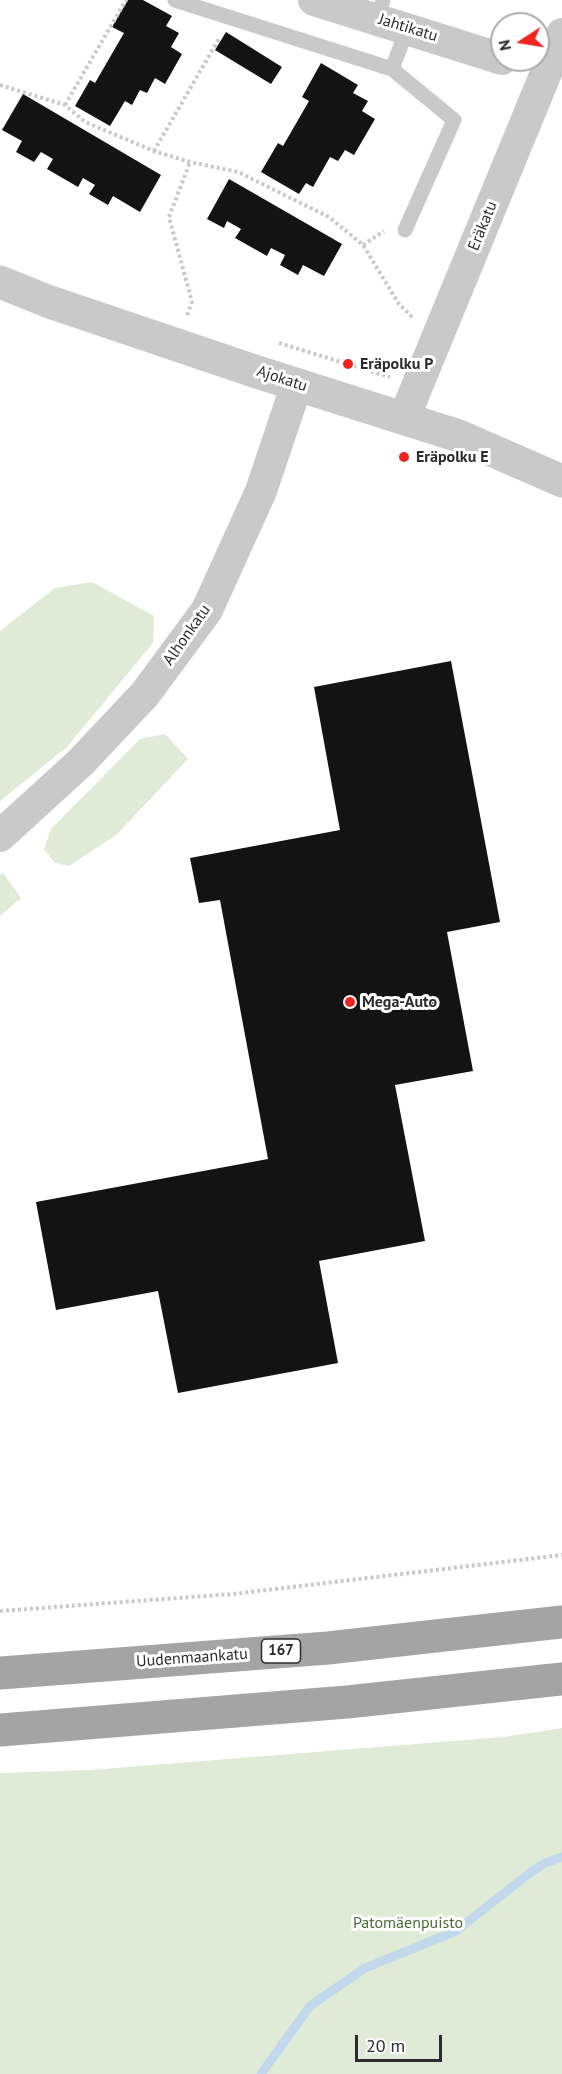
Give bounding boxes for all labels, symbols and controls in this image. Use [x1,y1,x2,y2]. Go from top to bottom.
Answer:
street label: Jahtikatu [376,10,440,46]
north arrow [490,12,550,72]
text: N [493,38,515,53]
street label: Eräkatu [464,198,502,254]
place label: Eräpolku P [360,354,434,374]
marker: Eräpolku P [341,357,355,371]
street label: Ajokatu [254,362,310,396]
place label: Eräpolku E [416,447,489,467]
marker: Eräpolku E [397,450,411,464]
street label: Alhonkatu [159,601,215,669]
place label: Mega-Auto [362,992,437,1012]
marker: Mega-Auto [343,995,357,1009]
road number: 167 [262,1639,300,1663]
street label: Uudenmaankatu [136,1645,248,1671]
park label: Patomäenpuisto [353,1913,463,1933]
scale bar [358,2023,445,2061]
text: 20 m [366,2034,405,2057]

